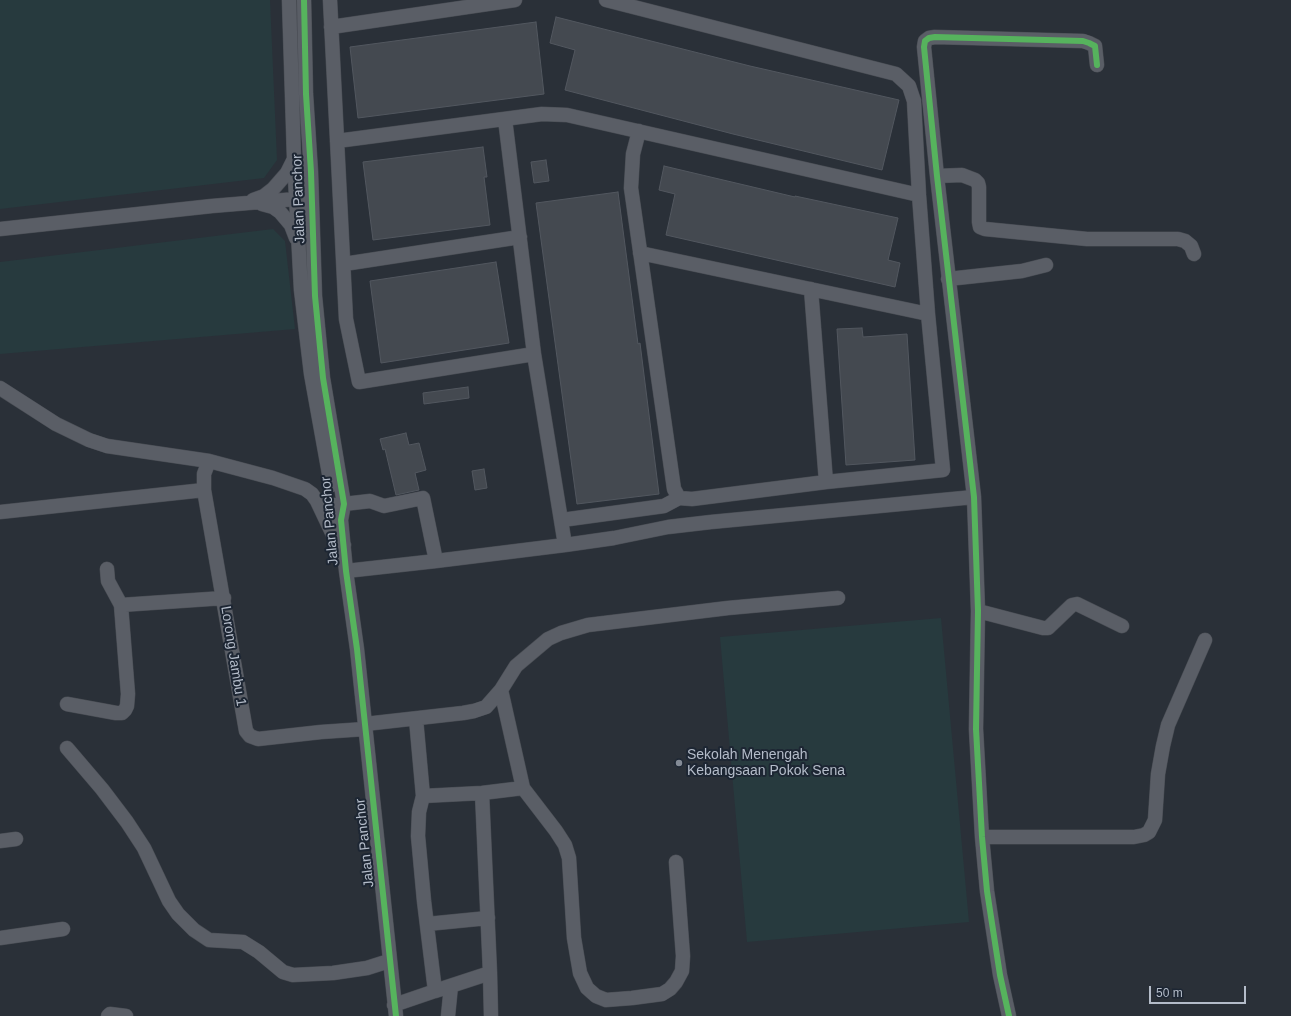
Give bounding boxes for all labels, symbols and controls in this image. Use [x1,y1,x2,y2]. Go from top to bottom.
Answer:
street label: Jalan Panchor [289,154,309,244]
street label: Jalan Panchor [318,476,342,566]
street label: Lorong Jambu 1 [217,605,249,707]
place label: Sekolah Menengah Kebangsaan Pokok Sena [687,747,845,780]
marker: Sekolah Menengah Kebangsaan Pokok Sena [674,758,684,768]
street label: Jalan Panchor [352,798,378,888]
scale bar [1151,978,1248,1004]
text: 50 m [1156,986,1183,1000]

